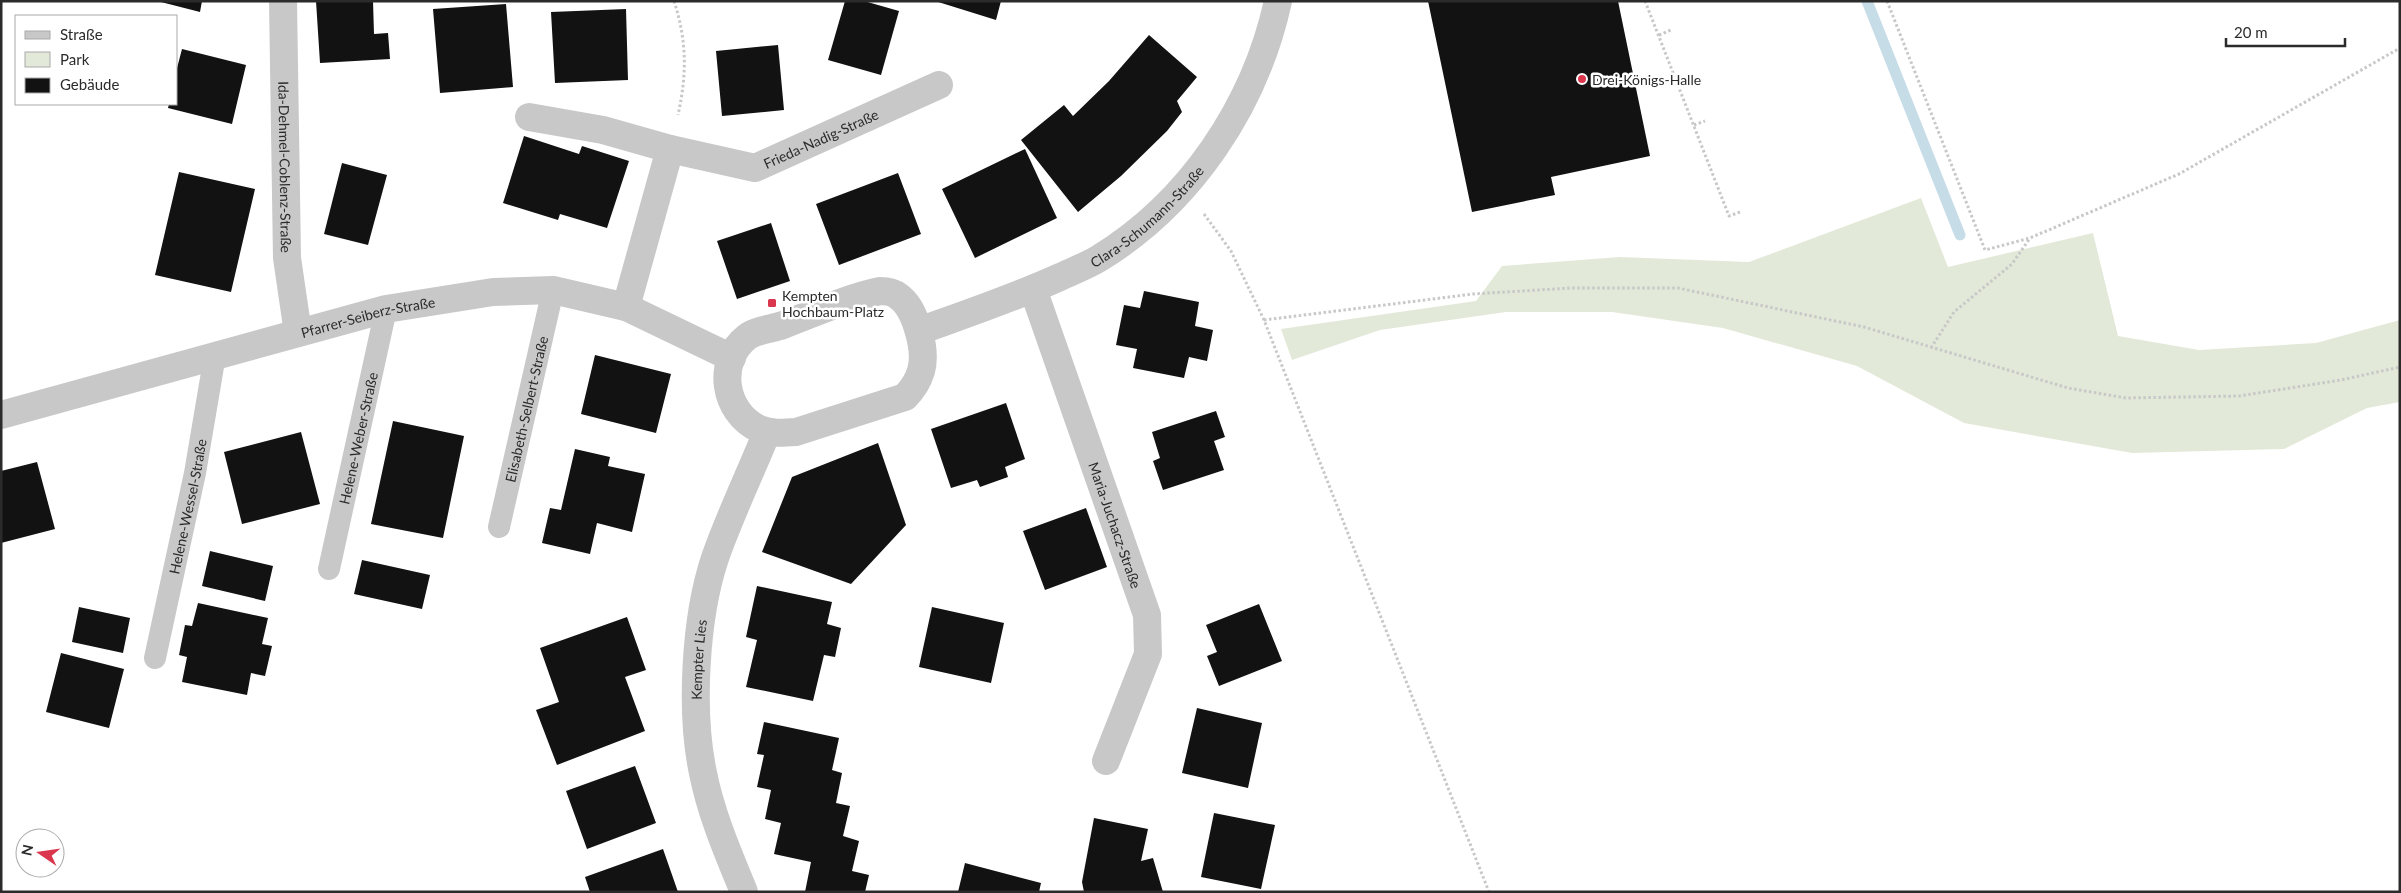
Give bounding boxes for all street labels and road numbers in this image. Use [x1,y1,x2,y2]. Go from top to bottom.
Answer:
street label: Ida-Dehmel-Coblenz-Straße [276,81,295,253]
street label: Frieda-Nadig-Straße [761,105,881,172]
street label: Clara-Schumann-Straße [1087,162,1207,270]
street label: Pfarrer-Seiberz-Straße [299,293,436,341]
street label: Elisabeth-Selbert-Straße [501,334,551,484]
street label: Helene-Weber-Straße [335,370,380,506]
street label: Helene-Wessel-Straße [165,437,209,576]
street label: Maria-Juchacz-Straße [1086,460,1145,590]
street label: Kempter Lies [687,618,710,700]

